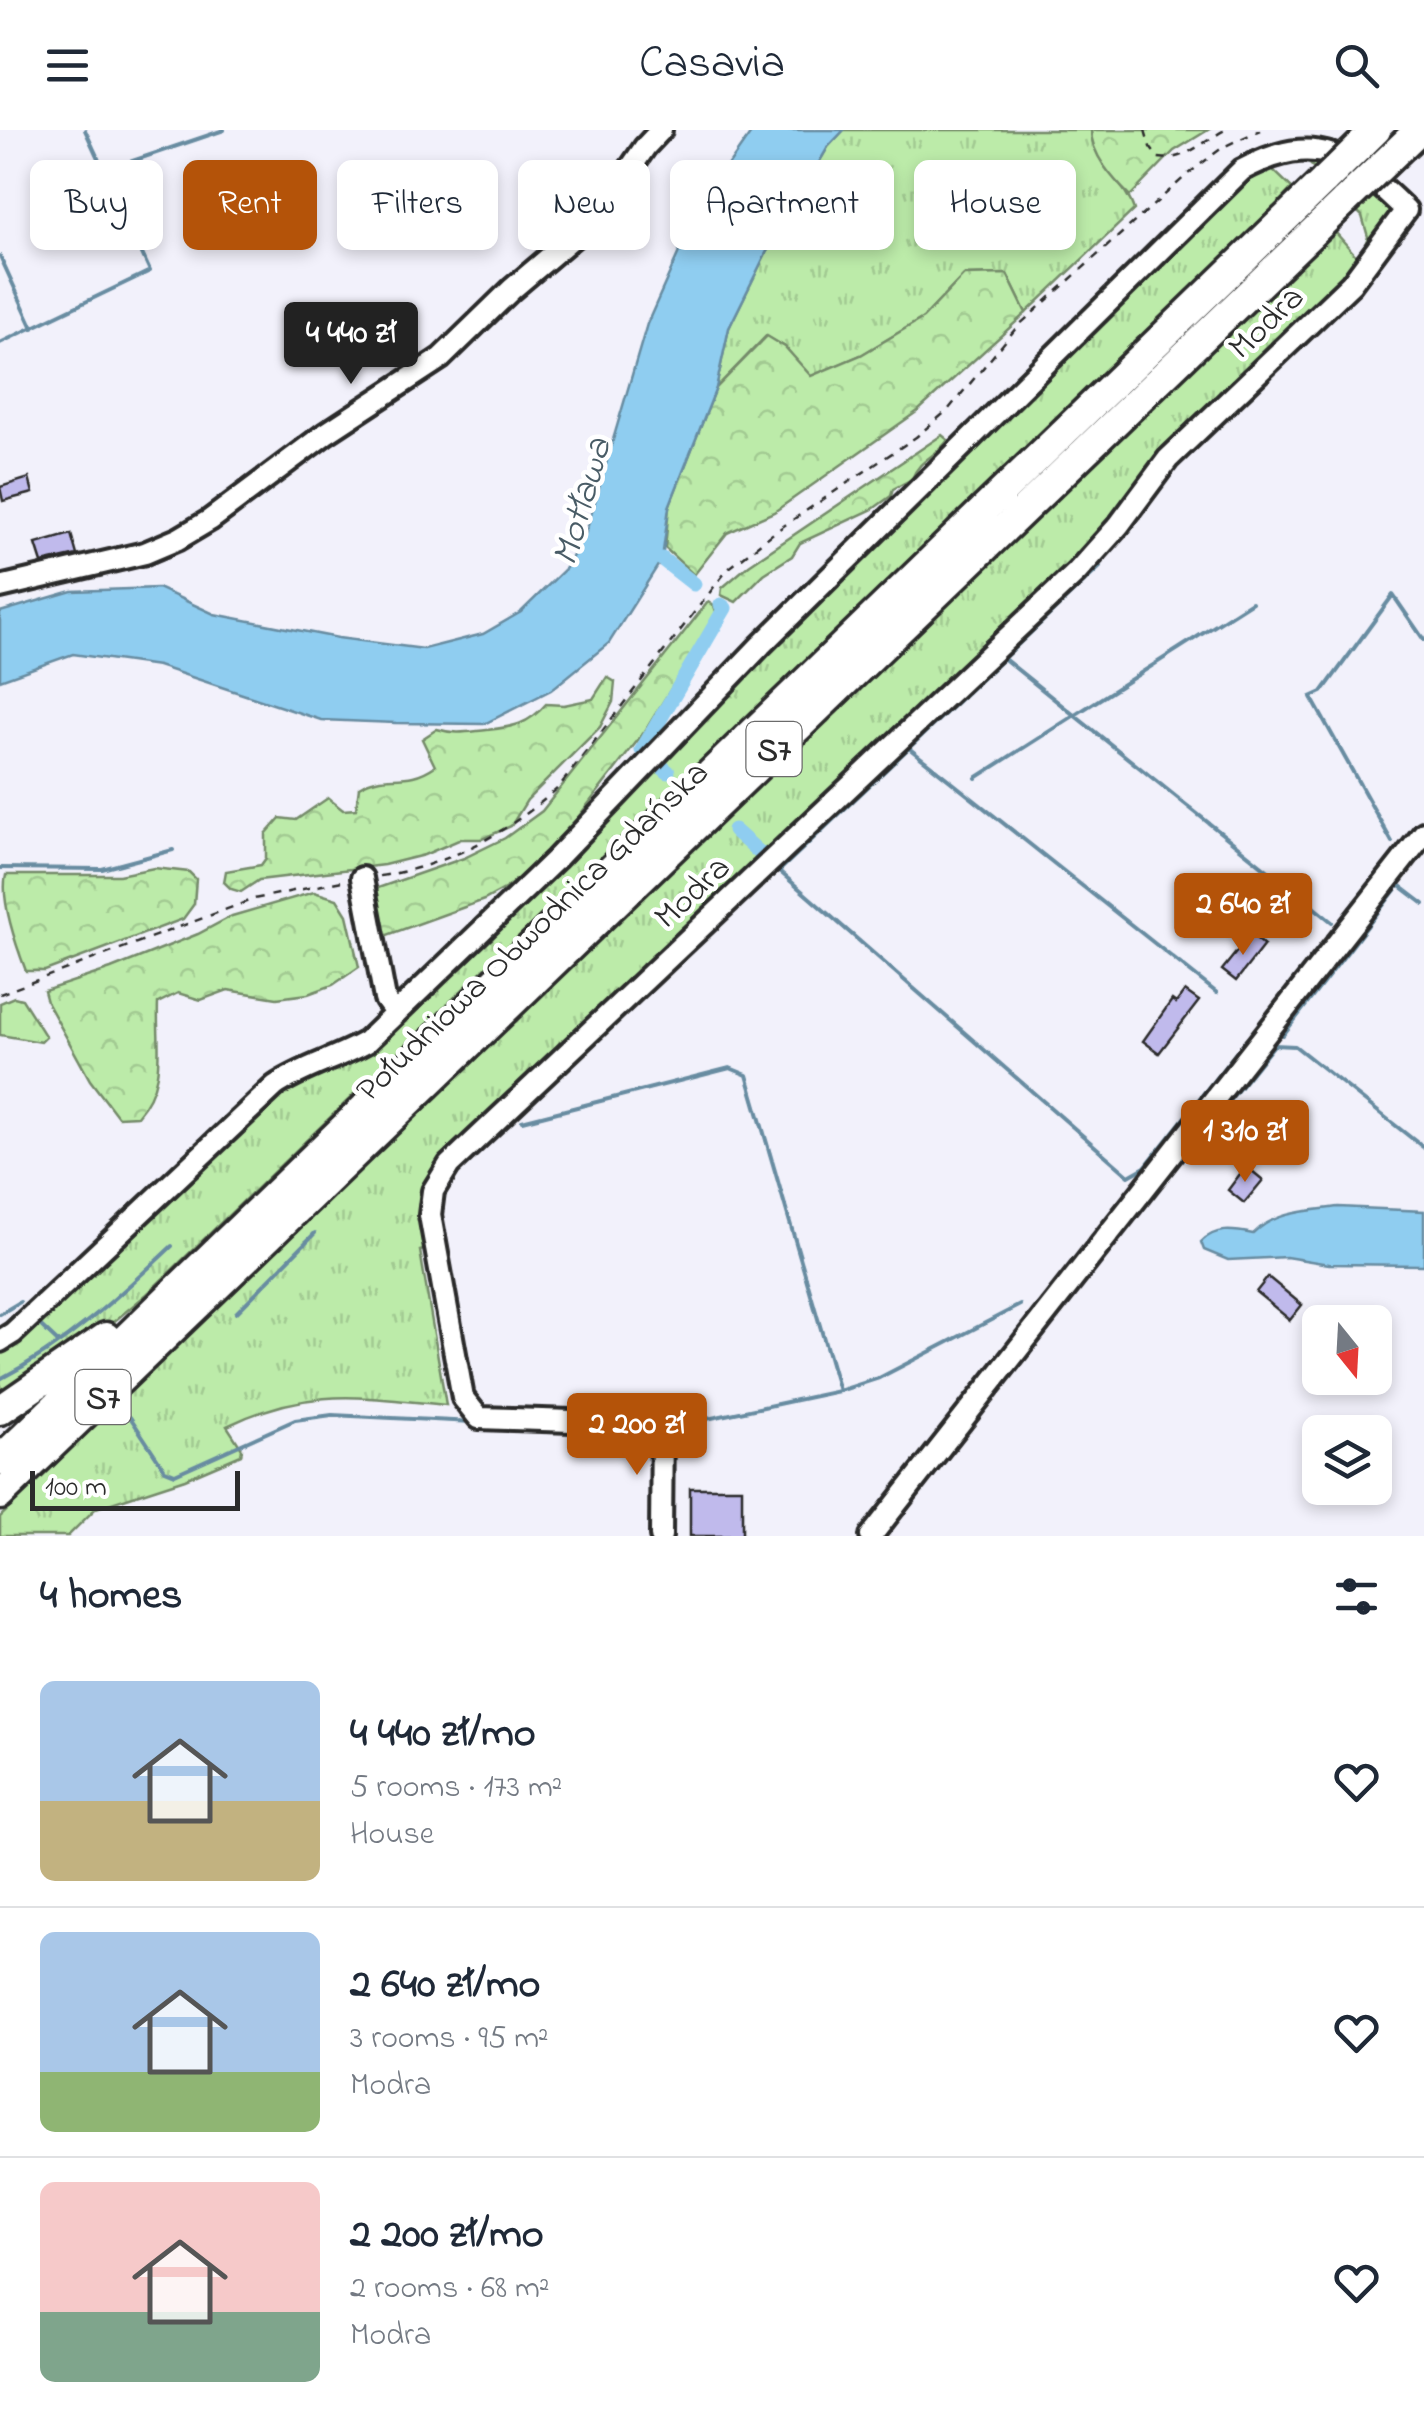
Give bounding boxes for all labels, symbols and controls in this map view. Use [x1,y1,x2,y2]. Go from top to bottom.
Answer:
text: Casavia [639,32,785,98]
icon: menu [40,38,95,93]
icon: search [1329,38,1384,93]
chip: Buy [30,160,163,250]
chip: Rent [183,160,317,250]
chip: Filters [337,160,498,250]
chip: New [518,160,650,250]
chip: Apartment [670,160,894,250]
chip: House [914,160,1076,250]
street label: Modra [1218,274,1317,373]
pin: 4 440 zł [248,302,454,387]
text: 4 440 zł [306,311,396,358]
water label: Motława [539,431,629,572]
road number: S7 [746,722,802,776]
street label: Południowa Obwodnica Gdańska [345,750,722,1115]
street label: Modra [643,845,743,943]
pin: 2 640 zł [1140,873,1346,958]
text: 2 640 zł [1196,882,1290,929]
pin: 1 310 zł [1142,1100,1348,1185]
text: 1 310 zł [1203,1109,1287,1156]
north arrow [1302,1305,1392,1395]
map controls [1302,1305,1392,1505]
road number: S7 [76,1370,130,1424]
pin: 2 200 zł [534,1393,740,1478]
text: 2 200 zł [589,1402,685,1449]
button: layers [1302,1415,1392,1505]
scale bar [30,1466,240,1510]
text: 100 m [45,1468,107,1509]
text: 4 homes [40,1566,182,1627]
icon: filters [1329,1569,1384,1624]
text: 4 440 zł/mo [350,1704,536,1765]
icon: home [120,1721,240,1841]
icon: heart [1329,1754,1384,1809]
text: 5 rooms · 173 m² [350,1765,562,1812]
text: House [350,1812,434,1859]
text: 2 640 zł/mo [350,1955,540,2016]
icon: home [120,1972,240,2092]
icon: heart [1329,2005,1384,2060]
text: 3 rooms · 95 m² [350,2016,549,2063]
text: Modra [350,2063,431,2110]
text: 2 200 zł/mo [350,2205,544,2266]
icon: home [120,2222,240,2342]
icon: heart [1329,2255,1384,2310]
text: 2 rooms · 68 m² [350,2266,549,2313]
text: Modra [350,2313,431,2360]

